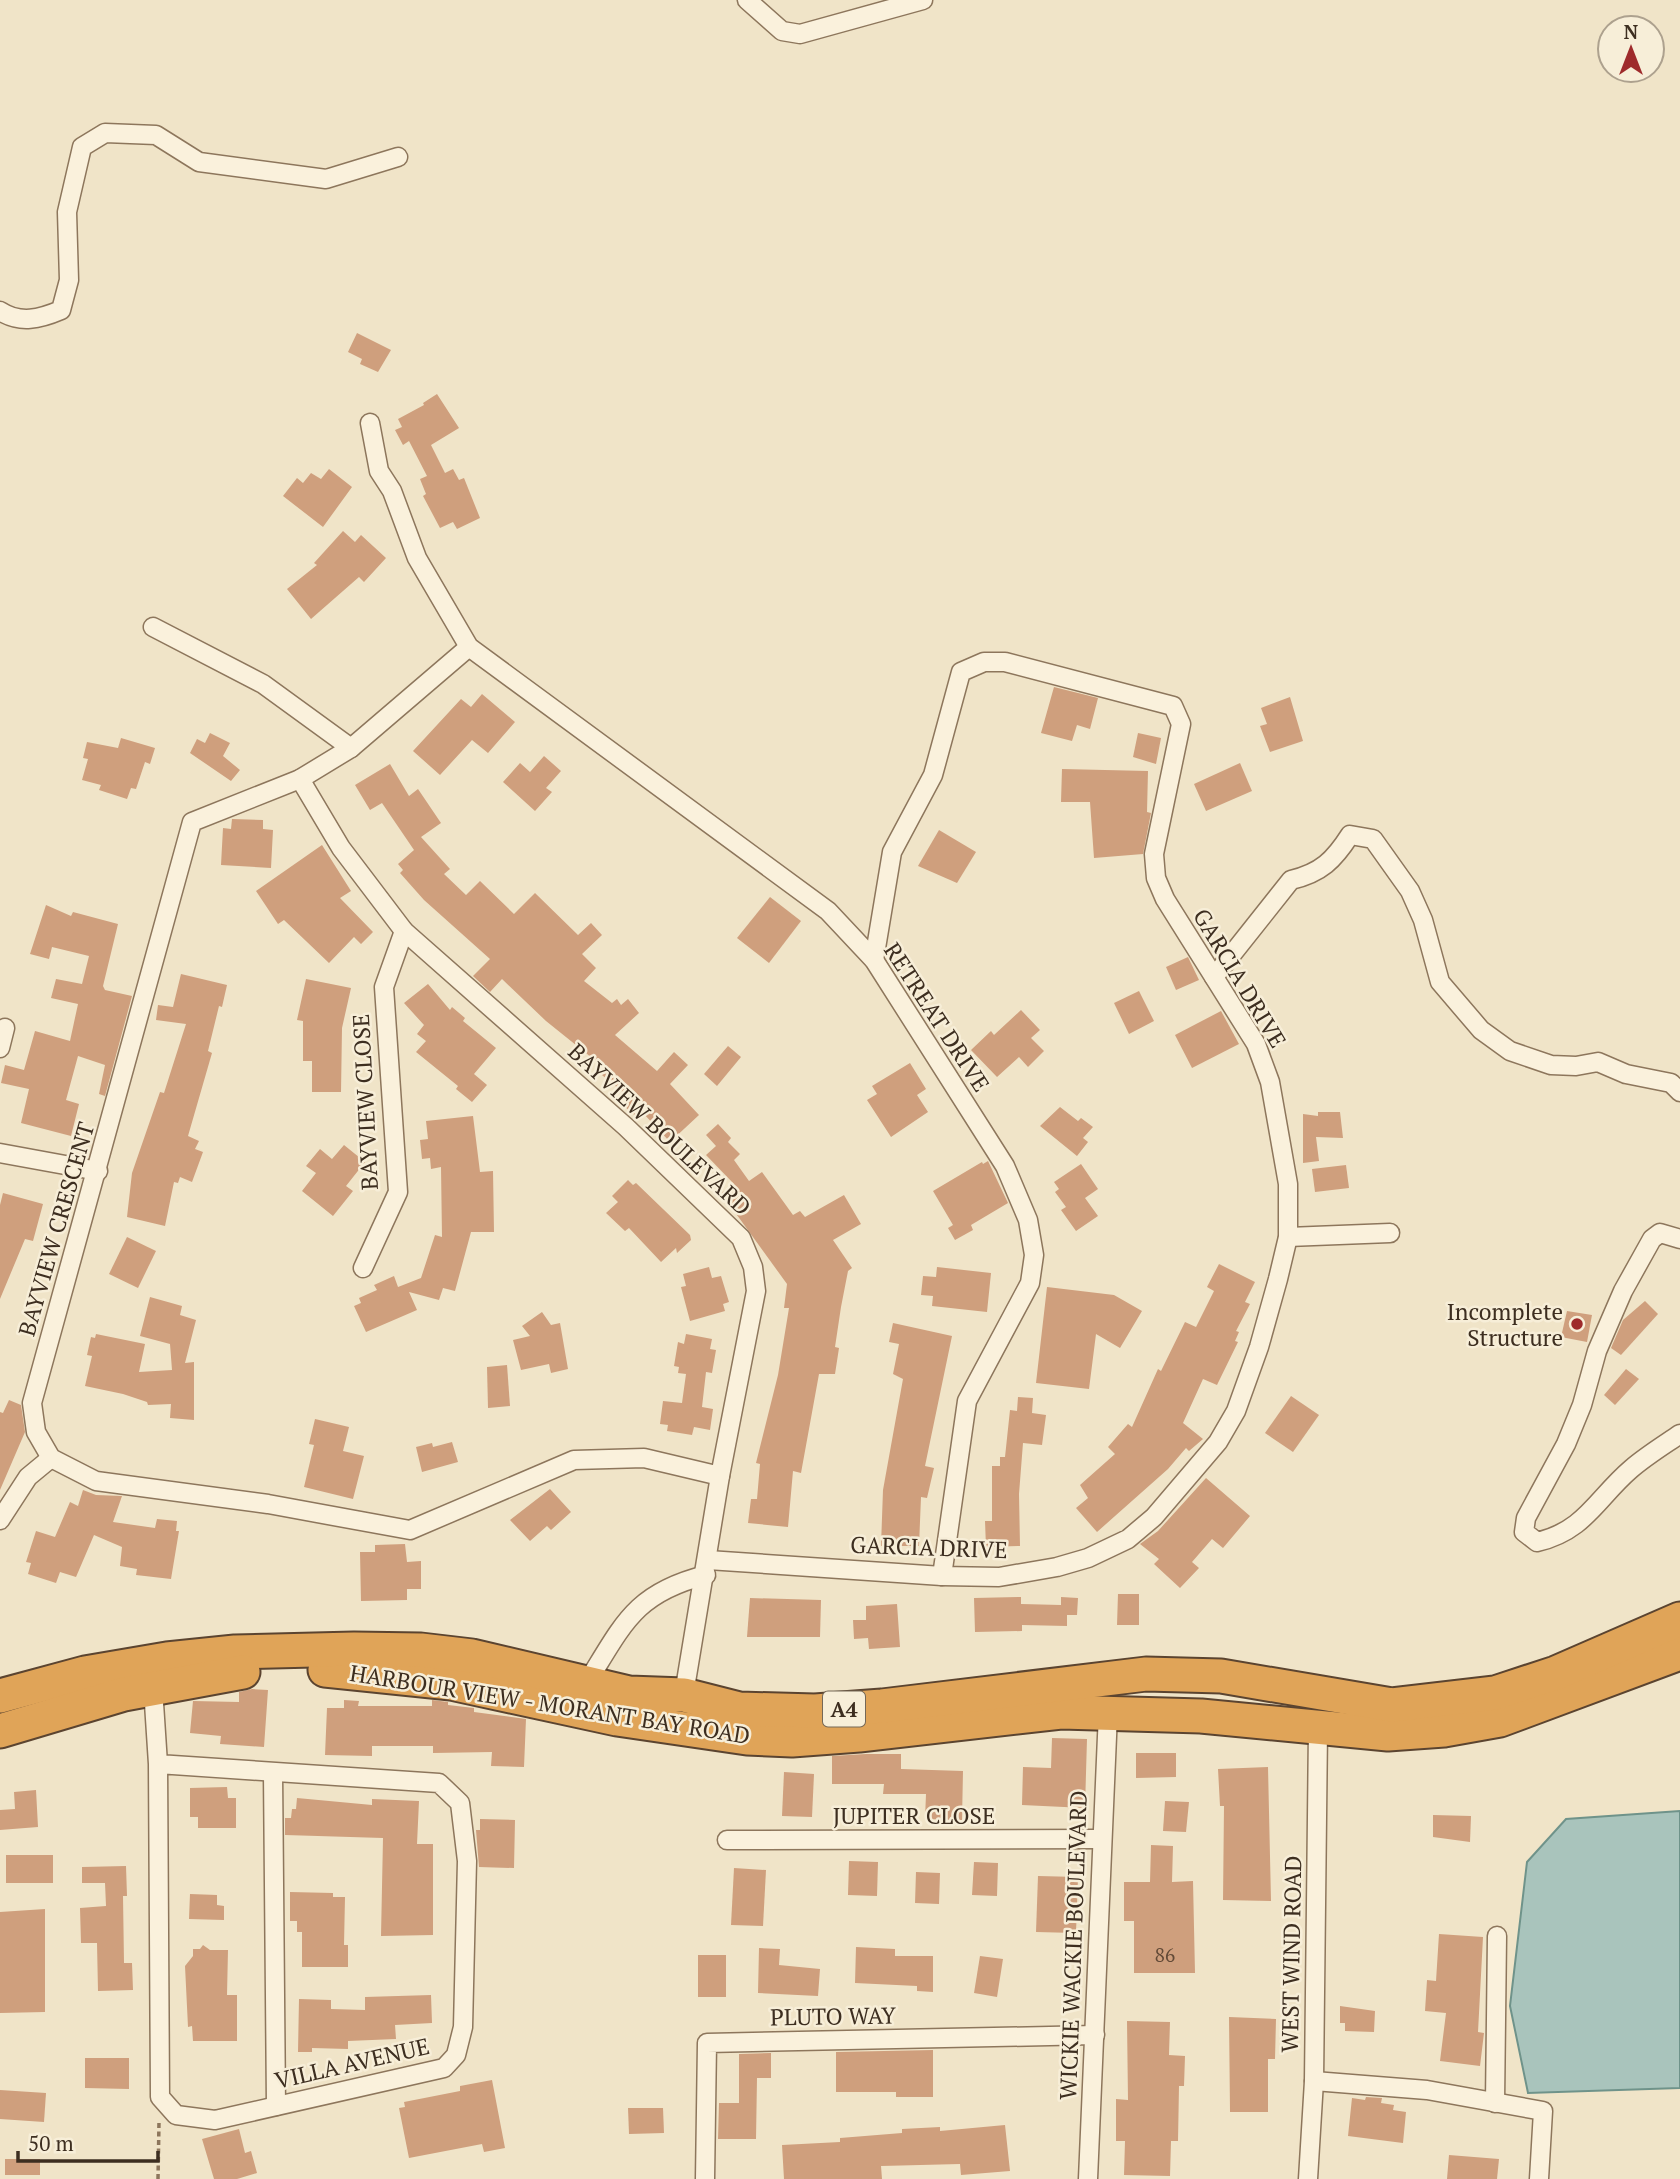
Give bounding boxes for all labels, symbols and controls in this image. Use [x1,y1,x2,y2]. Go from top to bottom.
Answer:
north arrow [1596,14,1666,84]
text: N [1624,19,1639,44]
street label: GARCIA DRIVE [1186,903,1294,1053]
street label: RETREAT DRIVE [877,936,997,1098]
street label: BAYVIEW CLOSE [345,1013,385,1191]
street label: BAYVIEW BOULEVARD [562,1036,758,1222]
street label: BAYVIEW CRESCENT [11,1118,101,1340]
place label: Incomplete Structure [1447,1296,1563,1353]
marker: Incomplete Structure [1569,1316,1585,1332]
street label: GARCIA DRIVE [850,1529,1008,1565]
street label: HARBOUR VIEW - MORANT BAY ROAD [348,1657,752,1751]
road number: A4 [823,1692,865,1726]
street label: WICKIE WACKIE BOULEVARD [1052,1790,1094,2100]
street label: JUPITER CLOSE [833,1800,995,1831]
street label: WEST WIND ROAD [1274,1855,1308,2053]
house number: 86 [1155,1942,1175,1967]
street label: PLUTO WAY [770,1999,896,2033]
street label: VILLA AVENUE [272,2030,432,2096]
scale bar [18,2120,158,2164]
text: 50 m [28,2129,74,2157]

